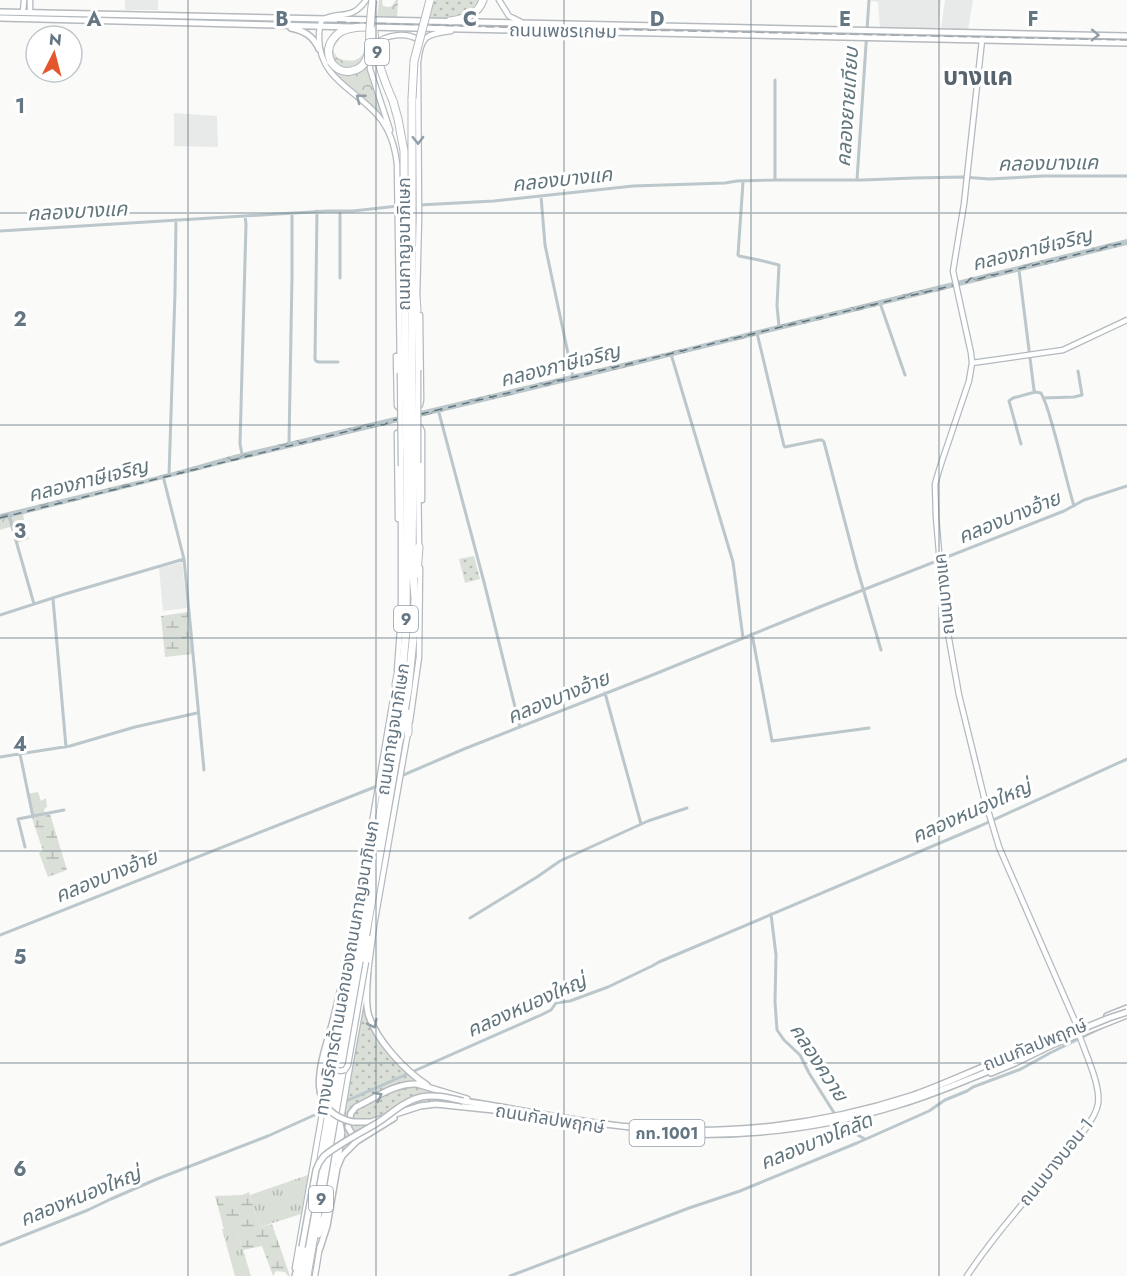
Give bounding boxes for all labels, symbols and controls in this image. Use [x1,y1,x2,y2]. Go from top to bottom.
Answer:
text: A [86,5,102,34]
text: B [275,5,289,34]
text: C [463,5,477,34]
text: D [650,5,664,34]
text: E [839,5,851,34]
text: F [1027,5,1039,34]
street label: ถนนเพชรเกษม [509,17,617,45]
north arrow [24,24,84,84]
text: N [48,27,63,52]
one-way arrow [1091,29,1100,41]
road number: 9 [365,39,389,65]
water label: คลองยายเทียบ [829,44,866,168]
district label: บางแค [943,59,1013,94]
text: 1 [15,92,25,121]
one-way arrow [355,95,366,106]
one-way arrow [412,135,425,144]
water label: คลองบางแค [998,148,1099,179]
water label: คลองบางแค [511,160,614,199]
street label: ถนนกาญจนาภิเษก [391,177,417,311]
water label: คลองบางแค [26,194,129,229]
water label: คลองภาษีเจริญ [969,220,1097,278]
text: 2 [13,305,27,334]
water label: คลองภาษีเจริญ [497,336,625,394]
water label: คลองภาษีเจริญ [25,451,153,509]
water label: คลองบางอ้าย [954,483,1067,551]
text: 3 [14,517,26,546]
street label: ถนนบางแค [927,552,961,636]
road number: 9 [394,606,418,632]
street label: ถนนกาญจนาภิเษก [370,661,416,797]
water label: คลองบางอ้าย [503,663,616,731]
text: 4 [13,730,27,759]
water label: คลองหนองใหญ่ [907,771,1038,851]
street label: ทางบริการด้านนอกของถนนกาญจนาภิเษก [308,818,386,1118]
water label: คลองบางอ้าย [51,842,164,910]
text: 5 [14,943,27,972]
water label: คลองหนองใหญ่ [462,965,593,1045]
street label: ถนนกัลปพฤกษ์ [979,1012,1091,1078]
water label: คลองควาย [782,1017,856,1109]
one-way arrow [366,1018,378,1029]
one-way arrow [372,1092,382,1103]
street label: ถนนกัลปพฤกษ์ [493,1098,607,1140]
water label: คลองบางโคลัด [756,1106,877,1177]
street label: ถนนบางบอน 1 [1012,1112,1100,1212]
road number: กท.1001 [630,1120,704,1146]
text: 6 [13,1155,27,1184]
water label: คลองหนองใหญ่ [15,1158,148,1234]
road number: 9 [309,1186,333,1212]

